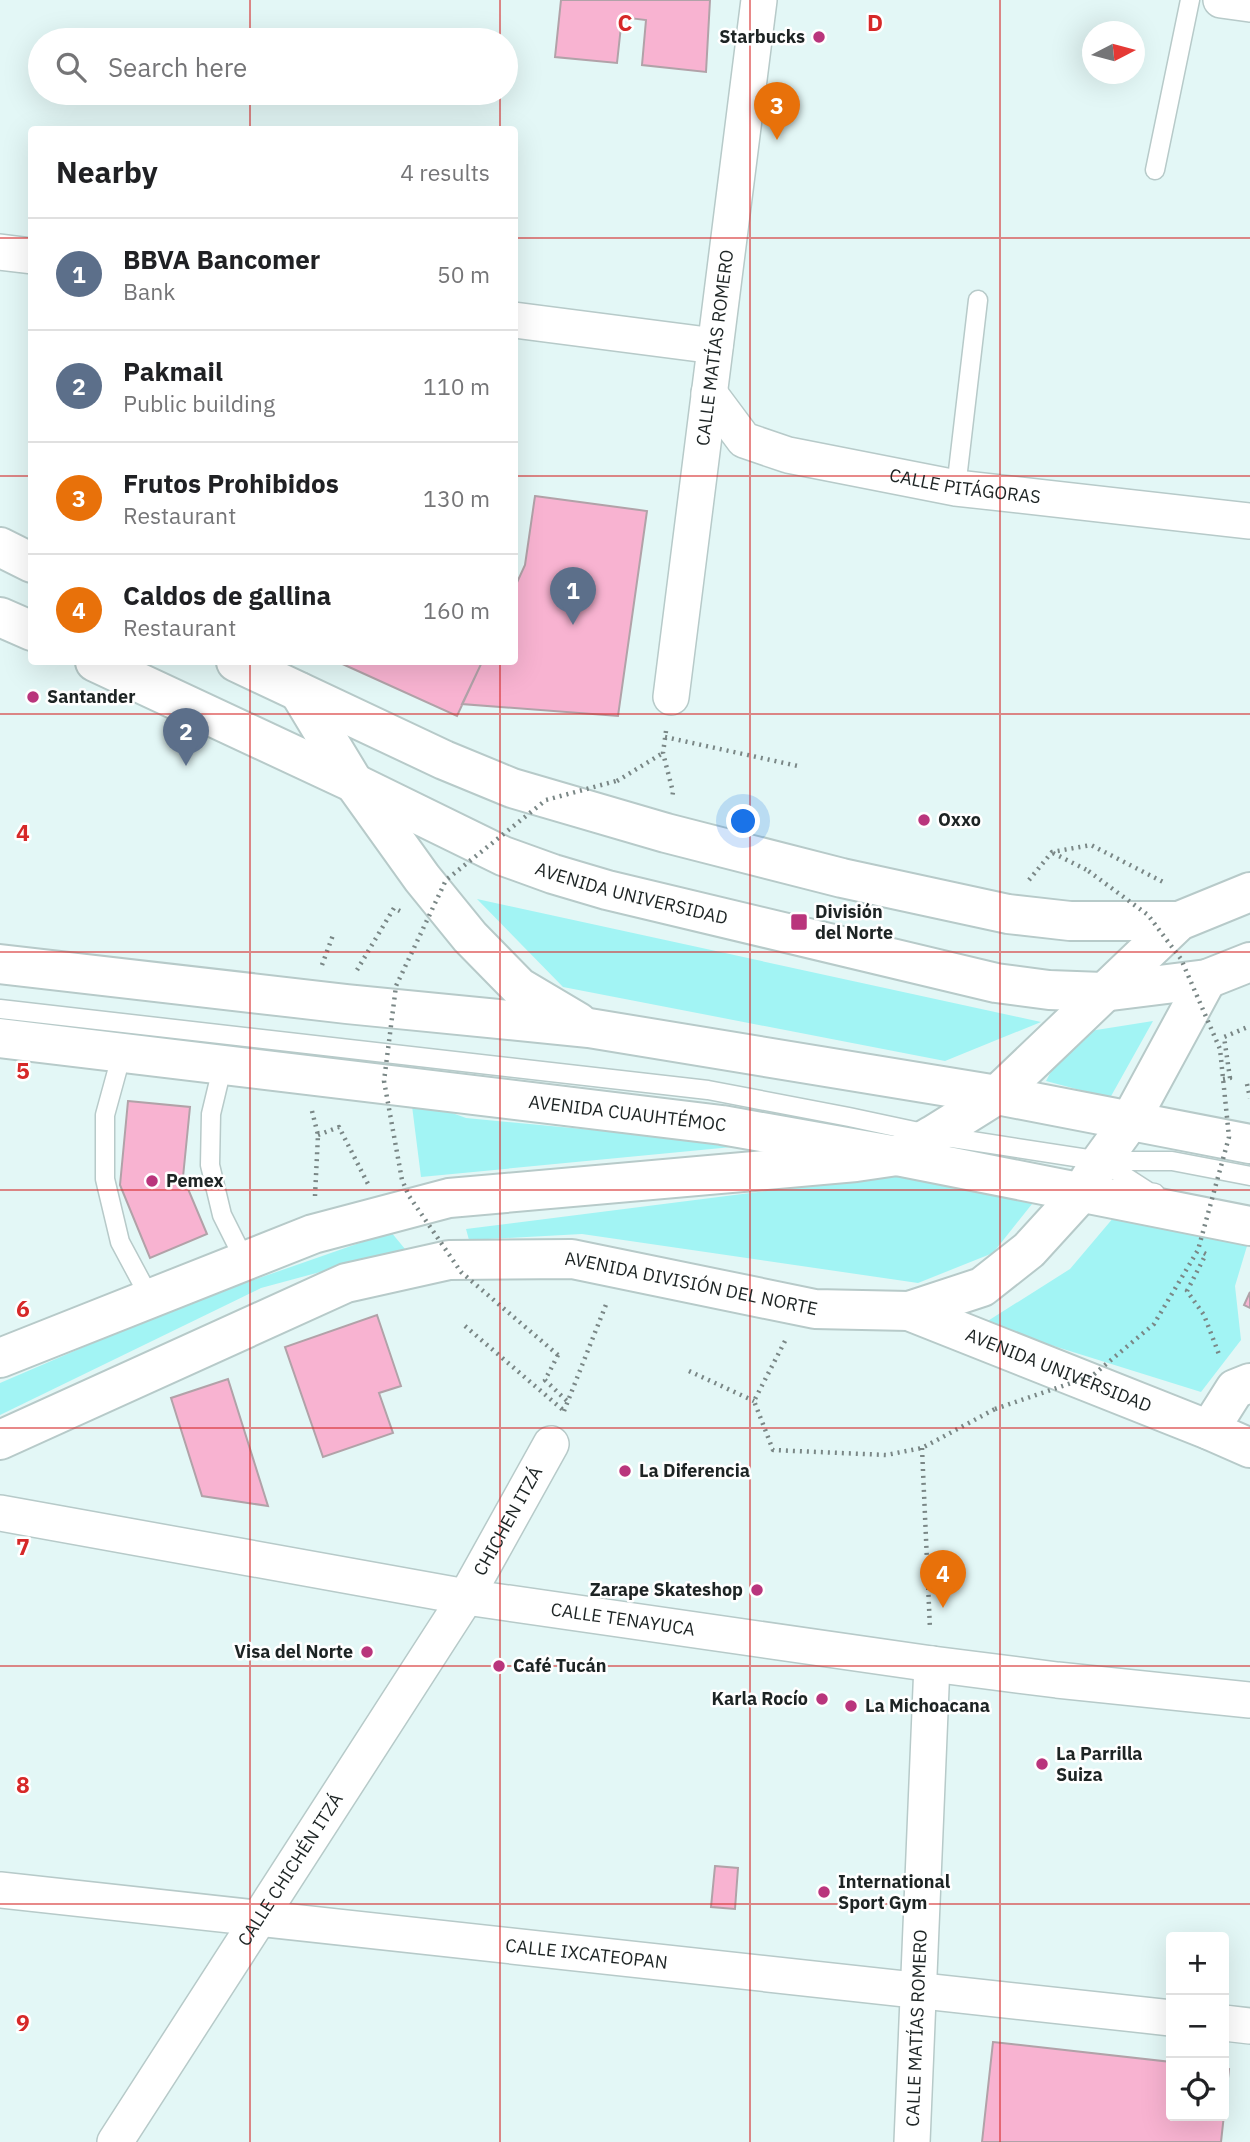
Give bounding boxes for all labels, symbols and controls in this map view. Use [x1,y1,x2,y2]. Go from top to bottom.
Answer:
text: C [618,7,633,37]
text: D [867,7,883,37]
north arrow [1082,21,1145,84]
place label: Starbucks [719,25,805,48]
search box [28,28,518,105]
marker: Starbucks [811,29,827,45]
icon: search [52,48,90,86]
text: Search here [108,50,247,84]
pin: 3 [754,82,800,140]
text: Nearby [56,152,158,191]
text: 4 results [400,157,490,187]
text: BBVA Bancomer [123,242,320,276]
street label: CALLE MATÍAS ROMERO [691,248,738,447]
text: 1 [72,259,86,289]
text: 50 m [437,259,490,289]
text: Bank [123,276,176,306]
text: Pakmail [123,354,223,388]
text: 2 [72,371,86,401]
text: 110 m [423,371,490,401]
text: Public building [123,388,275,418]
street label: CALLE PITÁGORAS [887,463,1042,508]
text: Frutos Prohibidos [123,466,339,500]
text: 3 [72,483,86,513]
text: 130 m [423,483,490,513]
text: Restaurant [123,500,236,530]
pin: 1 [550,567,596,625]
text: Caldos de gallina [123,578,331,612]
text: 4 [72,595,86,625]
text: 160 m [423,595,490,625]
text: Restaurant [123,612,236,642]
place label: Santander [47,685,135,708]
marker: Santander [25,689,41,705]
pin: 2 [163,708,209,766]
your location [726,804,760,838]
place label: Oxxo [938,808,981,831]
marker: Oxxo [916,812,932,828]
text: 4 [16,817,30,847]
street label: AVENIDA UNIVERSIDAD [532,857,730,929]
place label: División del Norte [815,900,893,944]
marker: División del Norte [789,912,809,932]
text: 5 [16,1055,30,1085]
street label: AVENIDA CUAUHTÉMOC [528,1090,728,1136]
place label: Pemex [166,1169,224,1192]
marker: Pemex [144,1173,160,1189]
street label: AVENIDA DIVISIÓN DEL NORTE [564,1247,820,1320]
text: 6 [16,1293,30,1323]
street label: AVENIDA UNIVERSIDAD [962,1323,1155,1417]
place label: La Diferencia [639,1459,750,1482]
street label: CHICHEN ITZÁ [468,1462,548,1580]
marker: La Diferencia [617,1463,633,1479]
text: 7 [16,1531,30,1561]
pin: 4 [920,1550,966,1608]
place label: Zarape Skateshop [590,1578,743,1601]
marker: Zarape Skateshop [749,1582,765,1598]
street label: CALLE TENAYUCA [549,1597,697,1641]
place label: Visa del Norte [234,1640,353,1663]
marker: Visa del Norte [359,1644,375,1660]
place label: Café Tucán [513,1654,606,1677]
marker: Café Tucán [491,1658,507,1674]
place label: Karla Rocío [712,1687,808,1710]
marker: Karla Rocío [814,1691,830,1707]
place label: La Michoacana [865,1694,990,1717]
marker: La Michoacana [843,1698,859,1714]
place label: La Parrilla Suiza [1056,1742,1143,1786]
marker: La Parrilla Suiza [1034,1756,1050,1772]
text: 8 [16,1769,30,1799]
street label: CALLE CHICHÉN ITZÁ [232,1788,348,1950]
place label: International Sport Gym [838,1870,951,1914]
marker: International Sport Gym [816,1884,832,1900]
street label: CALLE MATÍAS ROMERO [901,1929,932,2127]
map controls [1166,1932,1229,2121]
button: + [1166,1932,1229,1995]
street label: CALLE IXCATEOPAN [504,1933,669,1974]
button: − [1166,1995,1229,2058]
text: 9 [16,2007,30,2037]
button: locate [1166,2058,1229,2121]

